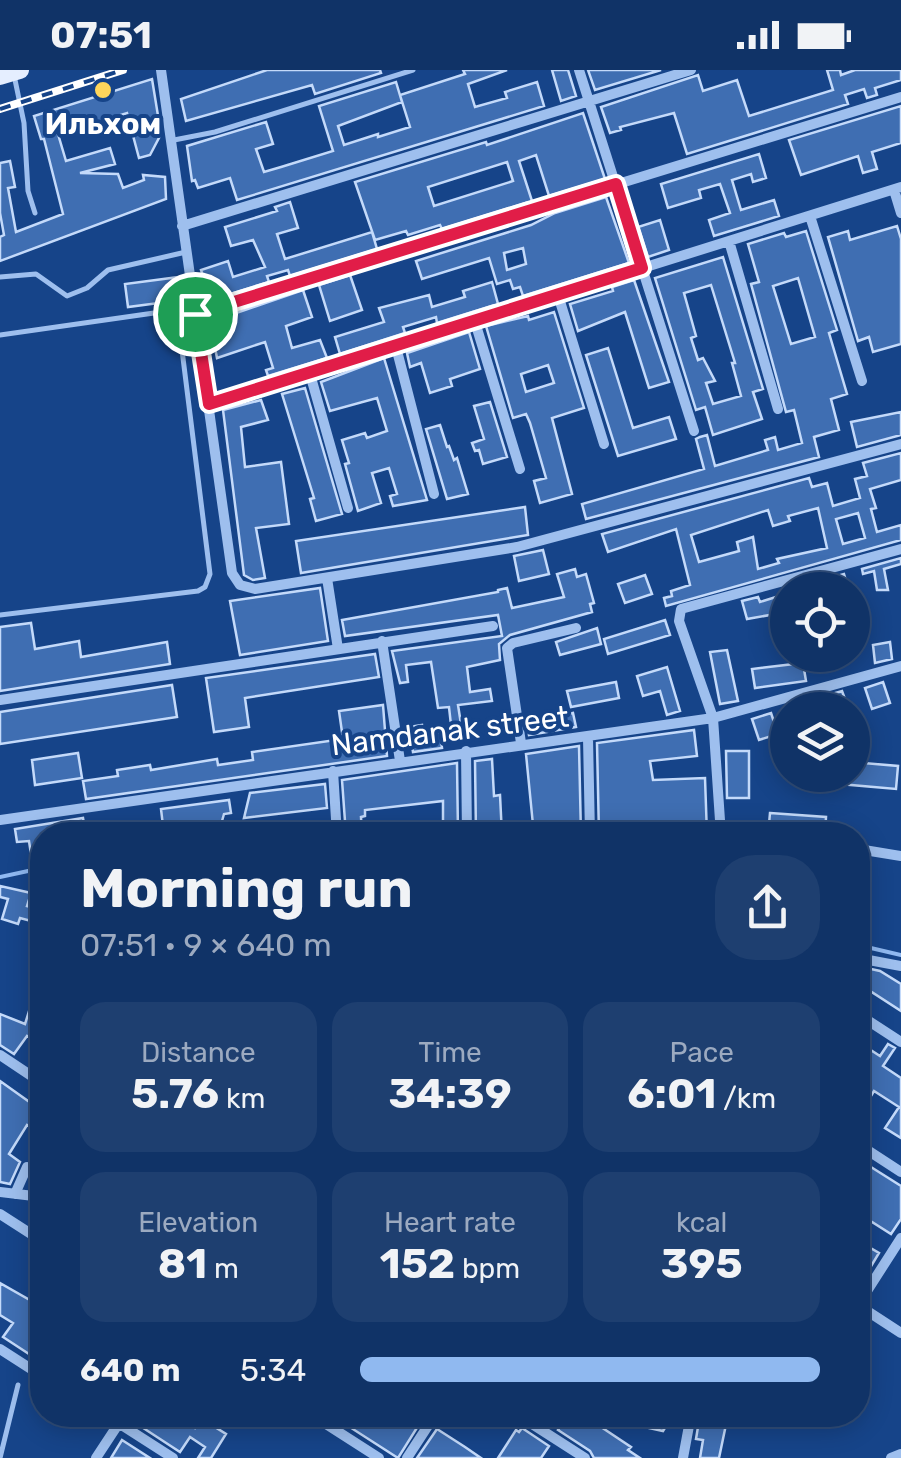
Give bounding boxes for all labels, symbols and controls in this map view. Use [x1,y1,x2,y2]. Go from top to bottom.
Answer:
text: 07:51 [50,12,152,58]
marker: Ильхом [92,79,114,101]
place label: Ильхом [45,106,161,142]
pin [153,272,238,357]
icon: arrive [168,287,223,342]
map controls [770,572,870,792]
button: locate [770,572,870,672]
button: layers [770,692,870,792]
street label: Namdanak street [329,699,571,763]
button: share [715,855,820,960]
text: Morning run [80,856,413,921]
text: 07:51 · 9 × 640 m [80,926,332,964]
text: Distance [141,1036,256,1069]
text: Time [418,1036,482,1069]
text: Pace [670,1036,734,1069]
text: 5.76 [131,1069,219,1119]
text: 34:39 [388,1069,512,1119]
text: 6:01 [627,1069,716,1119]
text: km [219,1082,265,1115]
text: /km [716,1082,776,1115]
text: Elevation [138,1206,258,1239]
text: Heart rate [384,1206,516,1239]
text: kcal [676,1206,727,1239]
text: 81 [158,1239,207,1289]
text: 152 [380,1239,455,1289]
text: 395 [661,1239,743,1289]
text: m [207,1252,239,1285]
text: bpm [455,1252,520,1285]
text: 640 m [80,1351,181,1389]
text: 5:34 [240,1351,306,1389]

